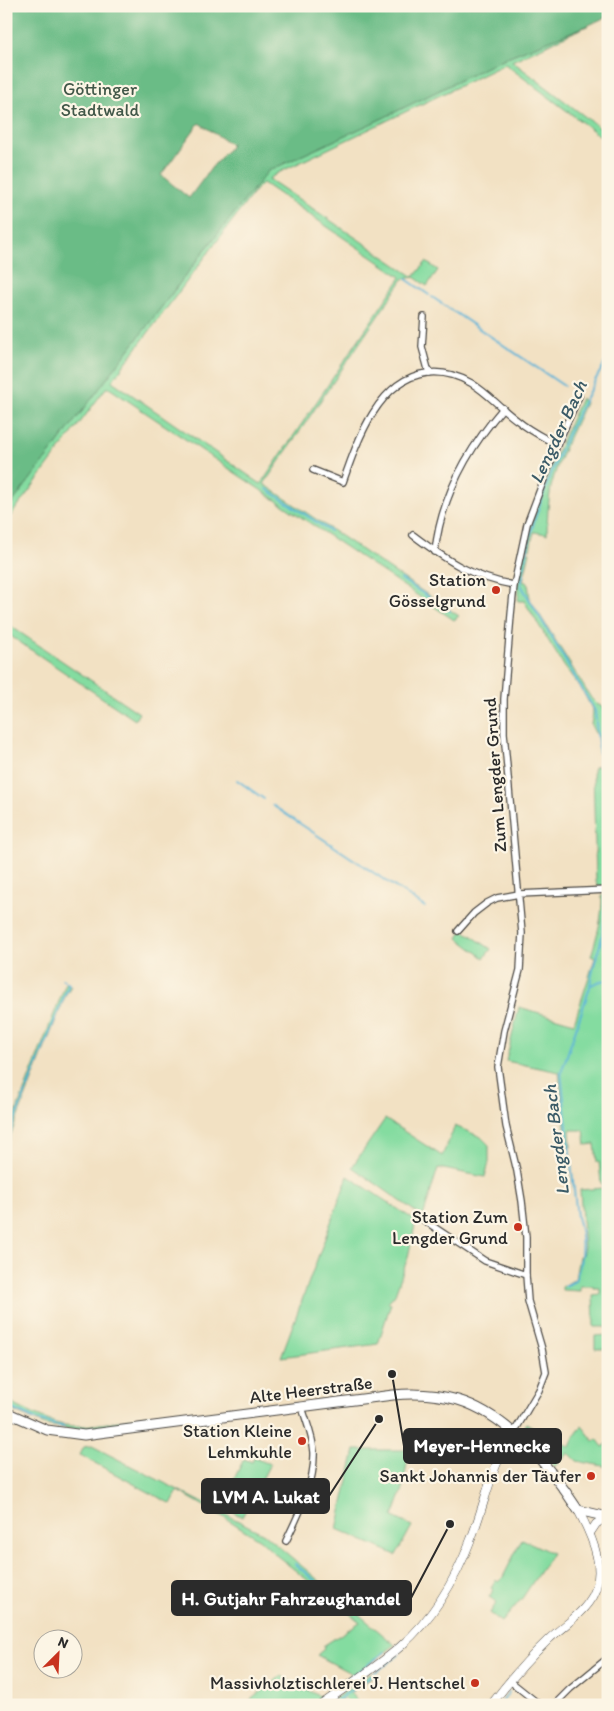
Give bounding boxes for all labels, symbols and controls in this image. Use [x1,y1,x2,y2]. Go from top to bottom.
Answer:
park label: Göttinger Stadtwald [61,78,140,121]
water label: Lengder Bach [524,376,592,487]
place label: Station Gösselgrund [389,569,486,612]
marker: Station Gösselgrund [490,584,502,596]
street label: Zum Lengder Grund [479,697,511,853]
water label: Lengder Bach [538,1083,574,1197]
place label: Station Zum Lengder Grund [392,1206,508,1249]
marker: Station Zum Lengder Grund [512,1221,524,1233]
street label: Alte Heerstraße [248,1372,374,1408]
place label: Station Kleine Lehmkuhle [183,1420,292,1463]
callout: Meyer-Hennecke [404,1429,561,1463]
text: Meyer-Hennecke [413,1434,551,1457]
marker: Station Kleine Lehmkuhle [296,1435,308,1447]
place label: Sankt Johannis der Täufer [380,1465,581,1487]
marker: Sankt Johannis der Täufer [585,1470,597,1482]
callout: LVM A. Lukat [202,1479,329,1513]
text: LVM A. Lukat [212,1485,320,1508]
callout: H. Gutjahr Fahrzeughandel [172,1581,411,1615]
text: H. Gutjahr Fahrzeughandel [182,1587,401,1610]
north arrow [32,1628,82,1678]
text: N [55,1633,71,1652]
place label: Massivholztischlerei J. Hentschel [210,1672,465,1694]
marker: Massivholztischlerei J. Hentschel [469,1677,481,1689]

